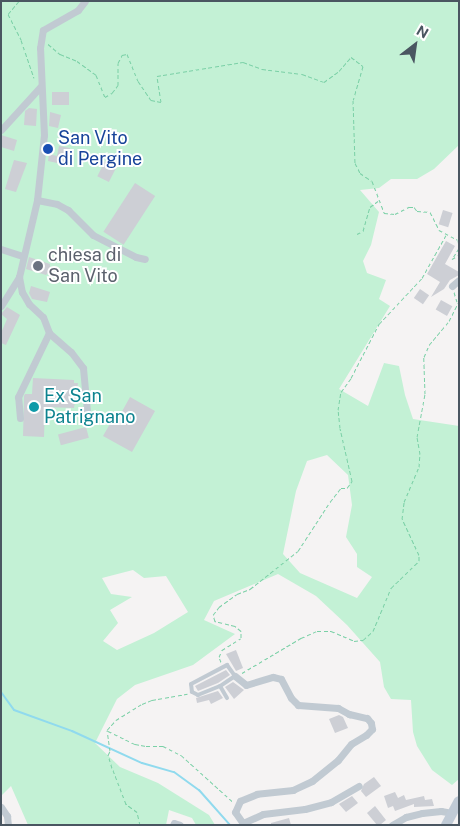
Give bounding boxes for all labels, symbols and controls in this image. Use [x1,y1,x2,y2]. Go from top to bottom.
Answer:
north arrow [390,20,440,70]
text: N [414,22,431,42]
place label: San Vito di Pergine [58,128,142,170]
marker: San Vito di Pergine [42,143,54,155]
place label: chiesa di San Vito [48,245,121,288]
marker: chiesa di San Vito [32,260,44,272]
place label: Ex San Patrignano [44,386,135,428]
marker: Ex San Patrignano [28,401,40,413]

